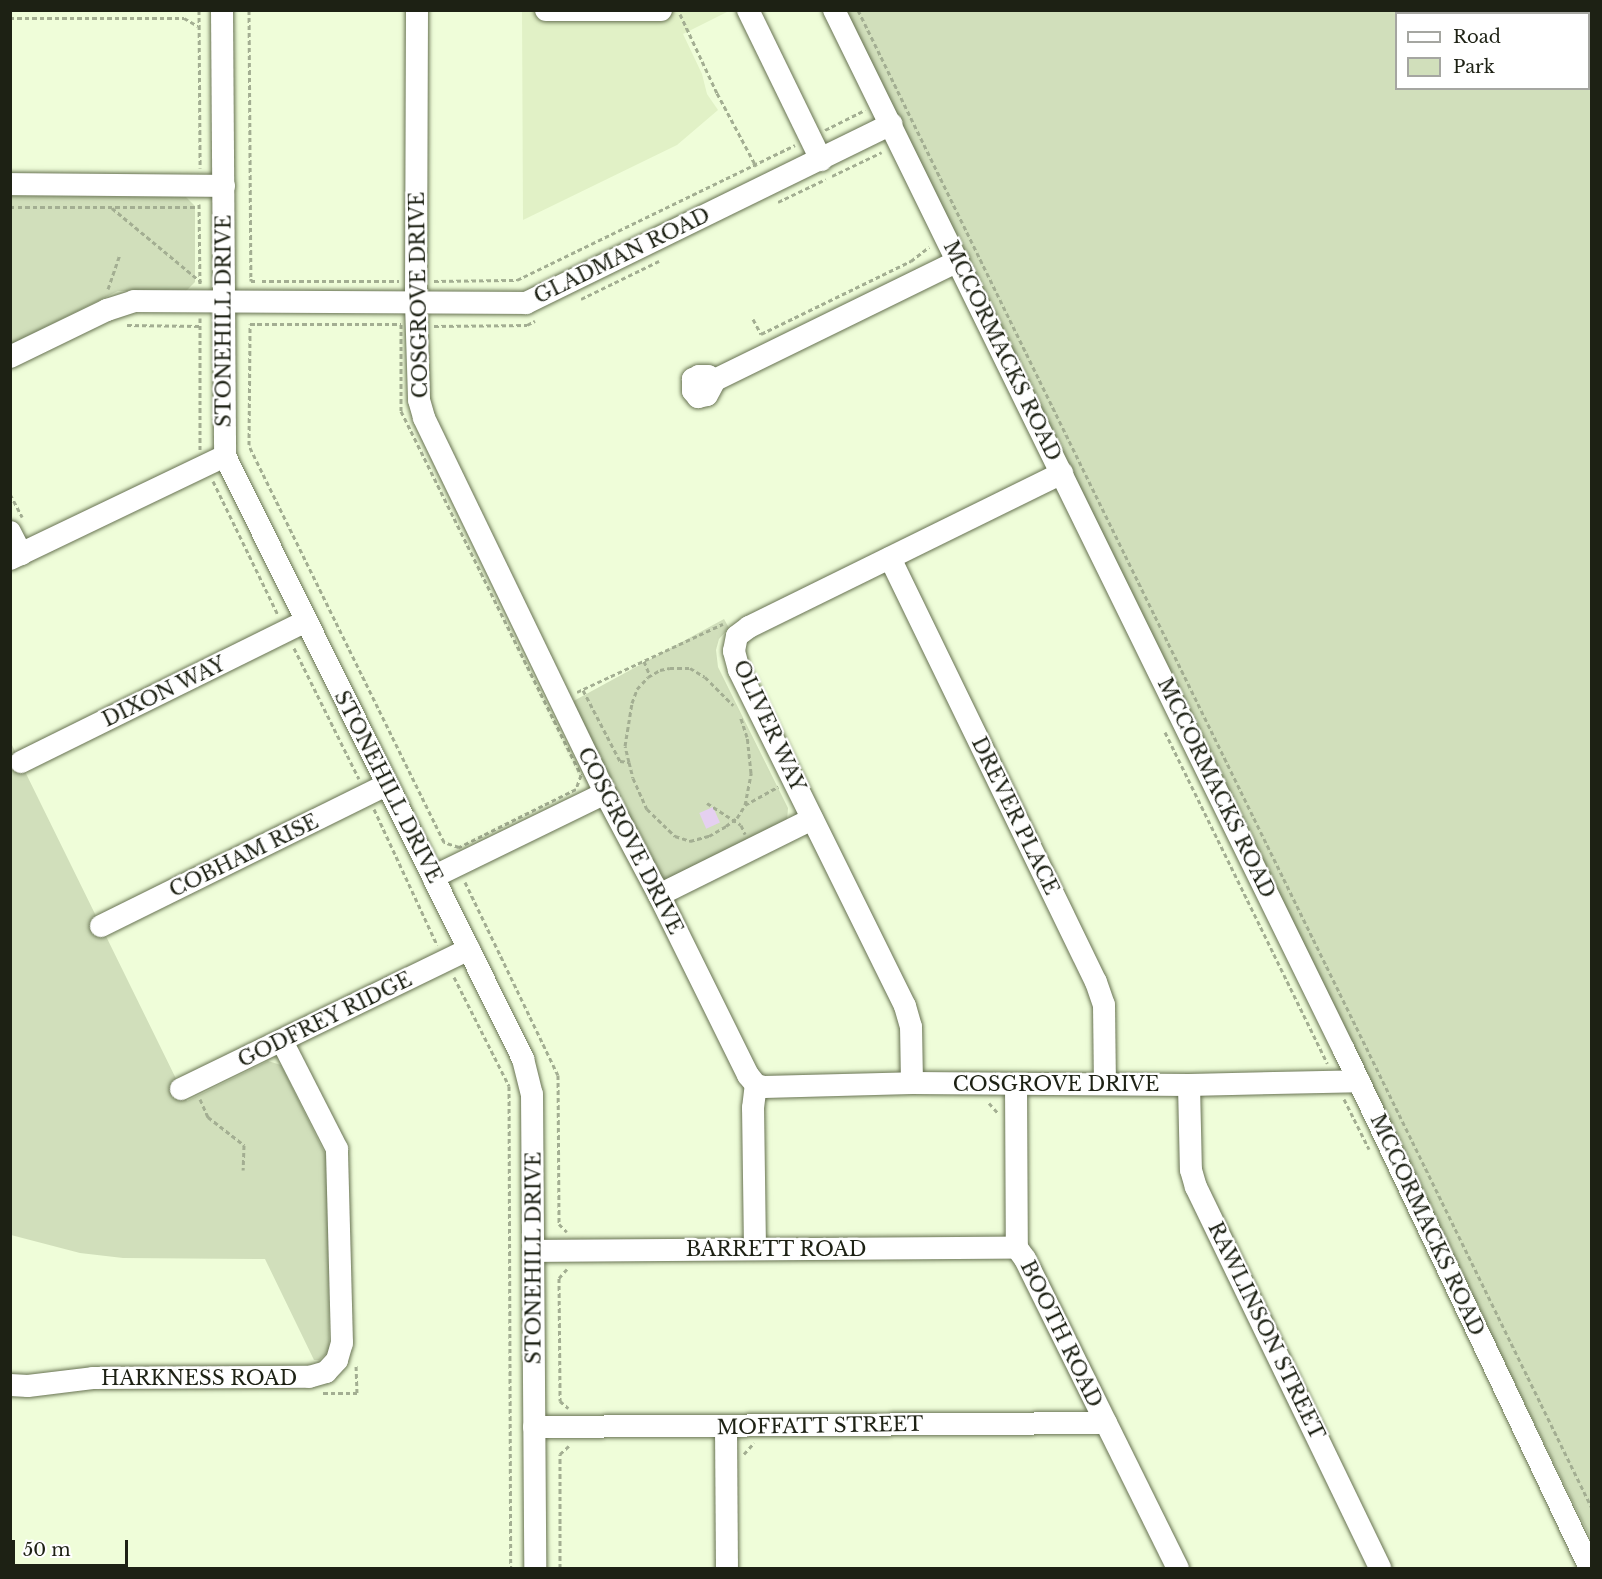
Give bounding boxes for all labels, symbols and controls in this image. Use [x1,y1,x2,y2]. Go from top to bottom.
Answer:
legend [1395,12,1590,90]
text: Road [1453,26,1501,48]
text: Park [1453,56,1495,78]
street label: COSGROVE DRIVE [405,192,433,398]
street label: GLADMAN ROAD [530,203,714,309]
street label: STONEHILL DRIVE [212,214,236,428]
street label: MCCORMACKS ROAD [938,237,1066,465]
street label: DIXON WAY [98,652,230,732]
street label: OLIVER WAY [728,656,810,796]
street label: MCCORMACKS ROAD [1152,674,1280,902]
street label: STONEHILL DRIVE [329,687,447,887]
street label: DREVER PLACE [966,733,1064,899]
street label: COSGROVE DRIVE [572,744,688,938]
street label: COBHAM RISE [166,810,322,902]
street label: GODFREY RIDGE [234,967,416,1073]
street label: COSGROVE DRIVE [953,1072,1159,1096]
street label: MCCORMACKS ROAD [1365,1110,1489,1340]
street label: STONEHILL DRIVE [522,1151,546,1365]
street label: RAWLINSON STREET [1203,1218,1329,1444]
street label: BARRETT ROAD [685,1237,867,1261]
street label: BOOTH ROAD [1015,1257,1107,1411]
street label: HARKNESS ROAD [101,1366,297,1390]
street label: MOFFATT STREET [716,1412,924,1440]
scale bar [15,1528,130,1566]
text: 50 m [23,1539,71,1561]

